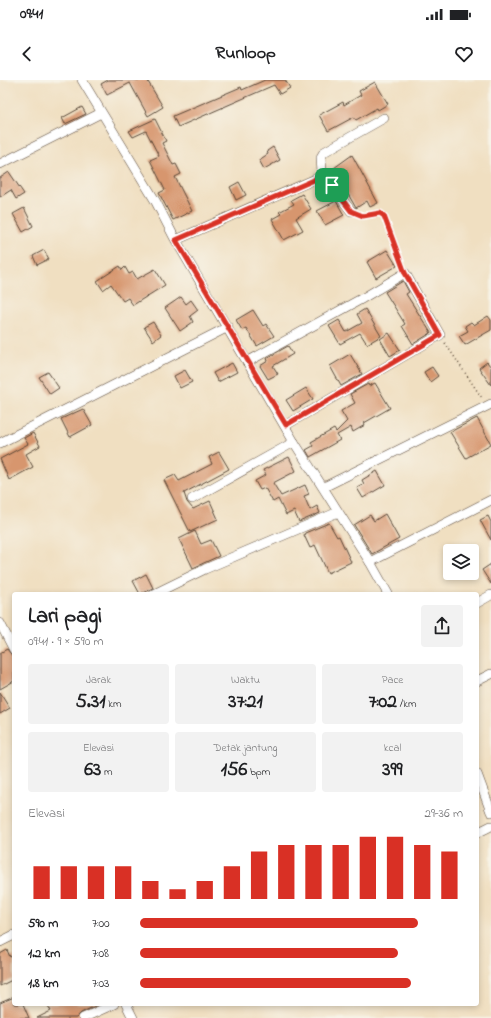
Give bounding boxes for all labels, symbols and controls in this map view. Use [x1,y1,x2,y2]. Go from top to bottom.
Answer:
text: 09:41 [20,3,43,25]
text: Runloop [215,41,276,67]
icon: back [16,43,38,65]
icon: heart [453,43,475,65]
pin [315,168,349,202]
icon: arrive [321,174,343,196]
map controls [443,544,479,580]
button: layers [443,544,479,580]
text: Lari pagi [28,601,102,633]
button: share [421,605,463,647]
text: 09:41 · 9 × 590 m [28,632,104,651]
text: Jarak [86,672,111,688]
text: Waktu [231,672,260,688]
text: Pace [382,672,403,688]
text: 5.31 [75,688,106,717]
text: 37:21 [228,688,263,717]
text: 7:02 [368,688,397,717]
text: km [106,696,122,712]
text: /km [397,696,417,712]
text: Elevasi [83,740,114,756]
text: Detak jantung [213,740,278,756]
text: kcal [384,740,401,756]
text: 63 [84,756,101,785]
text: 156 [221,756,247,785]
text: 399 [382,756,403,785]
text: m [101,764,113,780]
text: bpm [247,764,270,780]
text: Elevasi [28,804,65,823]
text: 29–36 m [424,804,463,823]
text: 590 m [28,914,58,933]
text: 7:00 [92,914,110,933]
text: 1.2 km [28,944,60,963]
text: 7:08 [92,944,109,963]
text: 1.8 km [28,974,59,993]
text: 7:03 [92,974,109,993]

